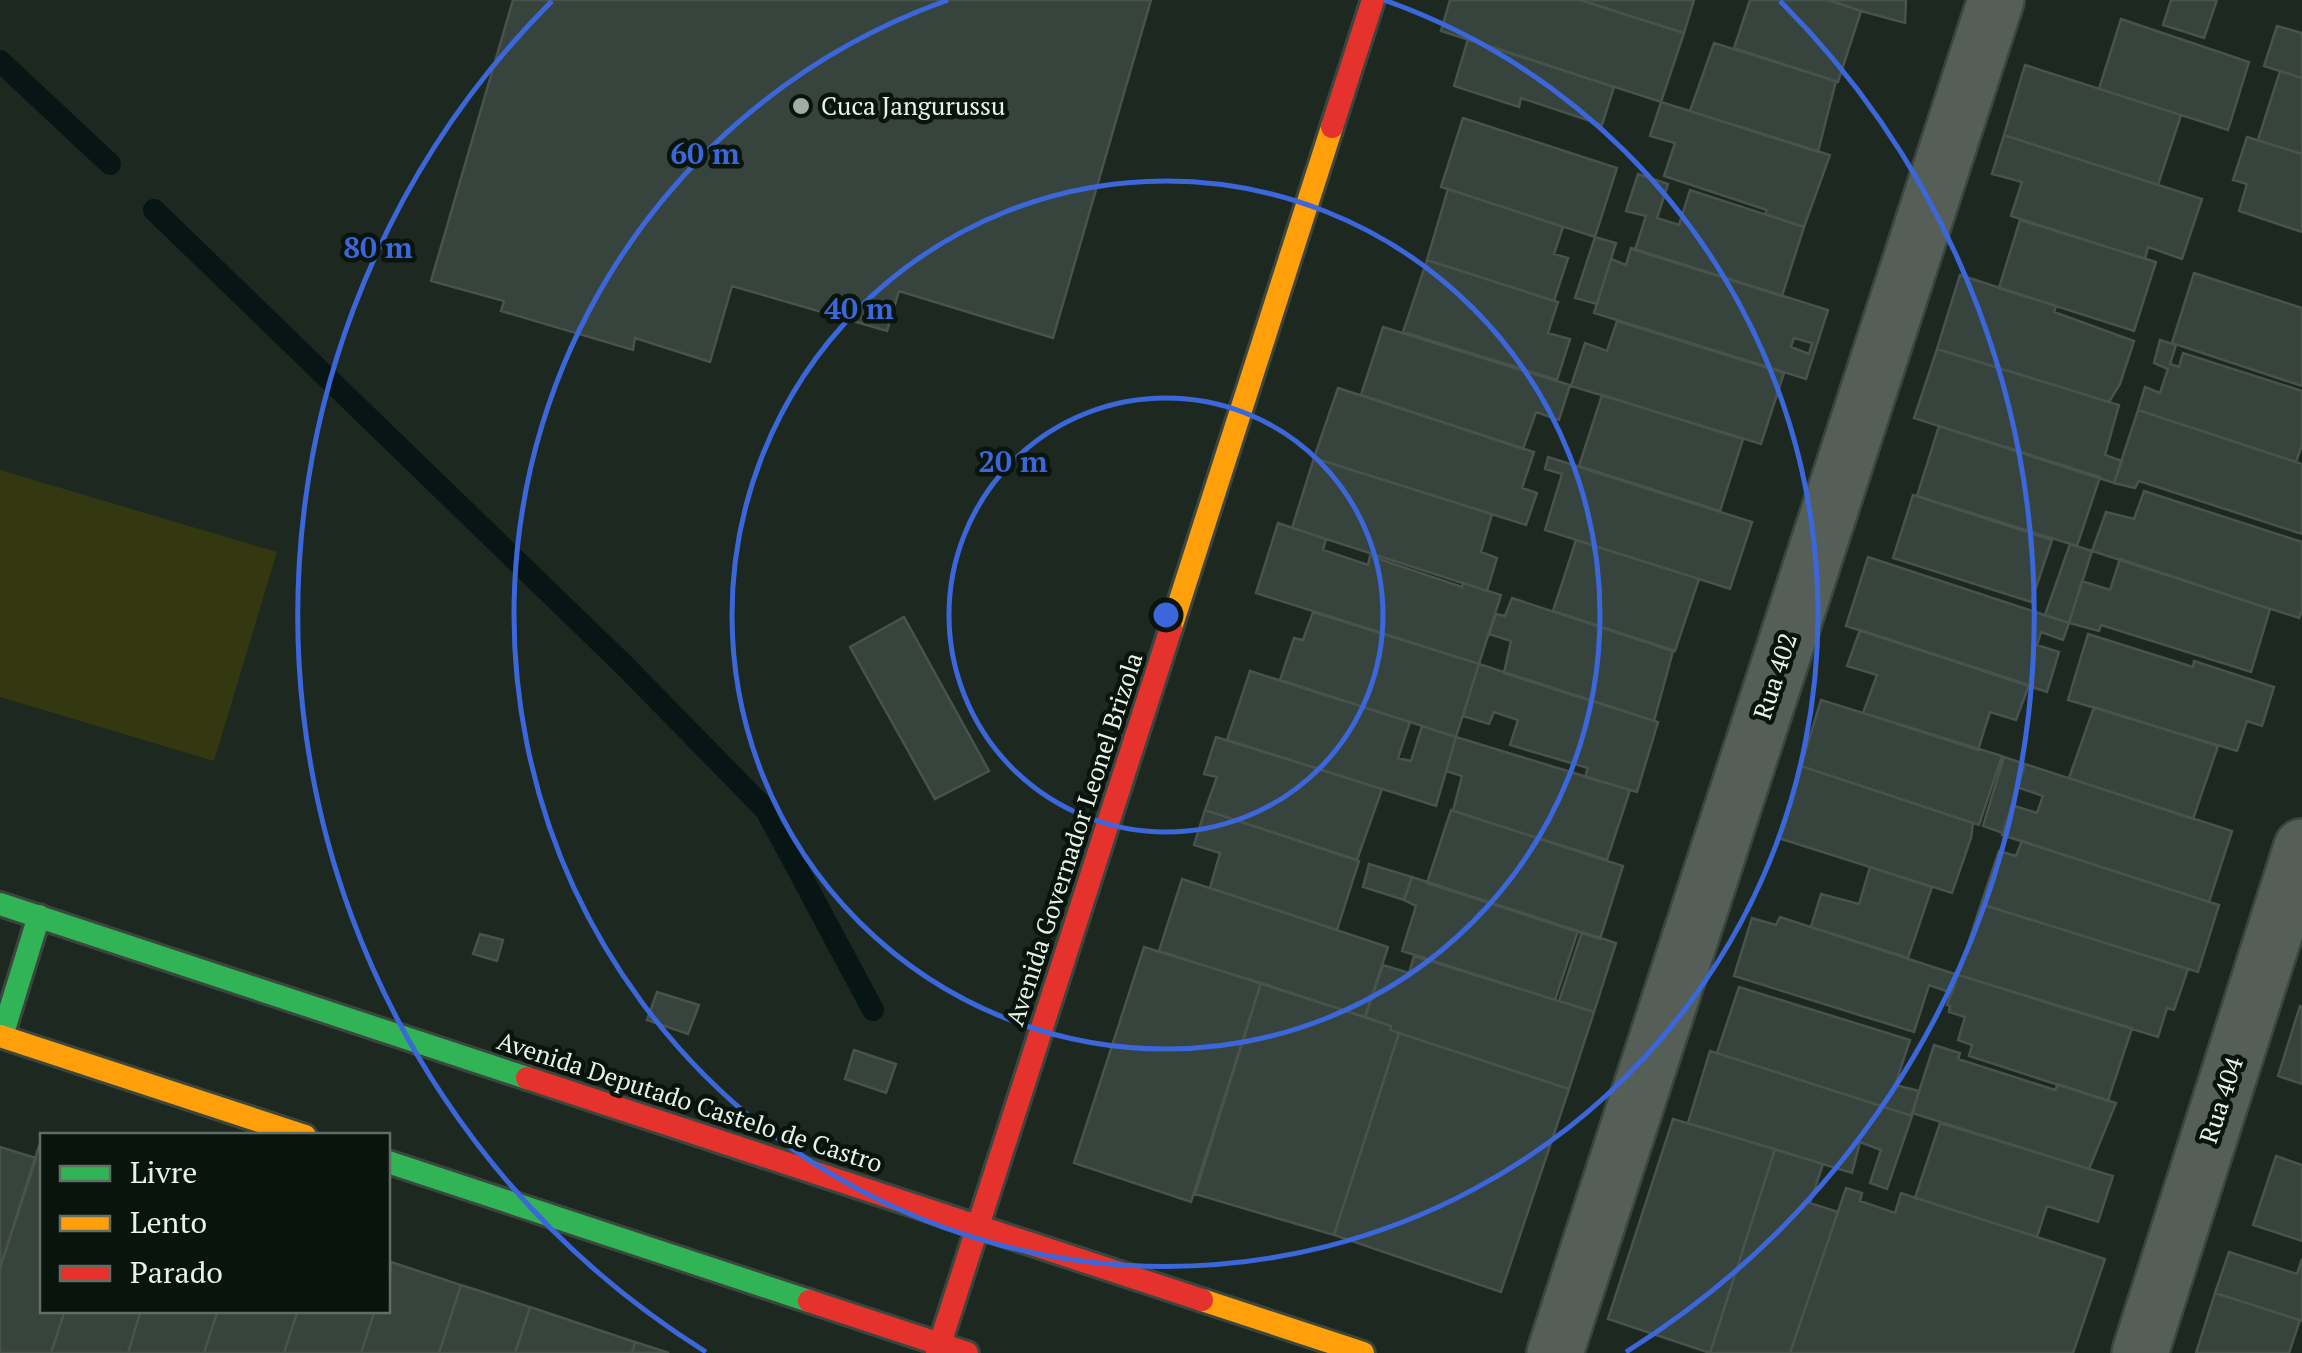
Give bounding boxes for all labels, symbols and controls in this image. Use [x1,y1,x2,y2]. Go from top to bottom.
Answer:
place label: Cuca Jangurussu [821,89,1005,122]
marker: Cuca Jangurussu [790,95,812,117]
text: 60 m [670,133,740,173]
text: 80 m [343,227,413,267]
text: 40 m [824,288,894,328]
text: 20 m [978,441,1048,481]
centre of rings [1148,597,1184,633]
street label: Rua 402 [1745,628,1804,723]
street label: Avenida Governador Leonel Brizola [998,648,1150,1030]
street label: Avenida Deputado Castelo de Castro [493,1024,887,1179]
street label: Rua 404 [2191,1052,2250,1147]
legend [40,1133,390,1313]
text: Livre [130,1152,197,1192]
text: Lento [130,1202,207,1242]
text: Parado [130,1252,223,1292]

